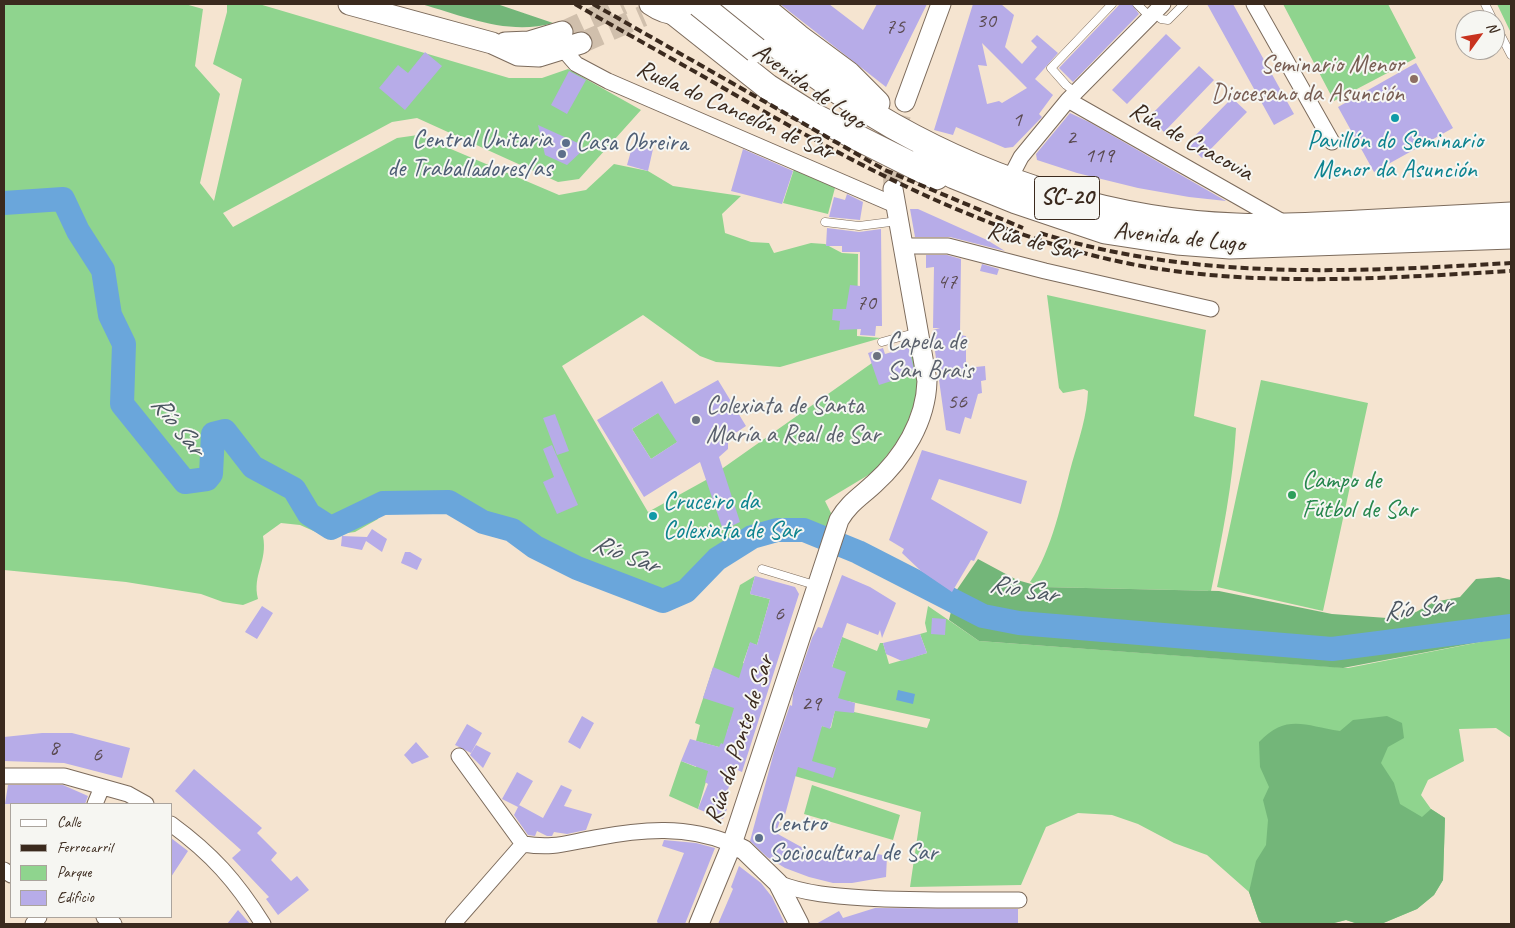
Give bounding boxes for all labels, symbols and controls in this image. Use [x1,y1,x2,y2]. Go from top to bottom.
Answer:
house number: 30 [976,8,996,34]
north arrow [1455,10,1505,60]
house number: 75 [885,14,905,40]
text: N [1483,19,1502,35]
street label: Avenida de Lugo [747,37,871,137]
place label: Seminario Menor Diocesano da Asunción [1211,50,1404,109]
street label: Ruela do Cancelón de Sar [632,54,838,168]
marker: Seminario Menor Diocesano da Asunción [1408,73,1420,85]
street label: Rúa de Cracovia [1124,96,1258,188]
house number: 1 [1012,107,1022,133]
marker: Pavillón do Seminario Menor da Asunción [1389,112,1401,124]
place label: Central Unitaria de Traballadores/as [387,125,552,184]
house number: 2 [1066,125,1076,151]
place label: Pavillón do Seminario Menor da Asunción [1307,126,1483,185]
place label: Casa Obreira [576,128,688,158]
marker: Casa Obreira [560,137,572,149]
house number: 119 [1084,143,1114,169]
marker: Central Unitaria de Traballadores/as [556,148,568,160]
road number: SC-20 [1034,177,1100,220]
street label: Rúa de Sar [984,216,1084,268]
street label: Avenida de Lugo [1112,216,1246,260]
house number: 47 [937,269,957,295]
house number: 70 [856,290,876,316]
place label: Capela de San Brais [887,327,973,386]
marker: Capela de San Brais [871,350,883,362]
house number: 56 [947,389,967,415]
water label: Río Sar [144,390,210,462]
place label: Colexiata de Santa María a Real de Sar [706,391,880,450]
marker: Colexiata de Santa María a Real de Sar [690,414,702,426]
place label: Campo de Fútbol de Sar [1302,466,1417,525]
place label: Cruceiro da Colexiata de Sar [663,487,800,546]
marker: Campo de Fútbol de Sar [1286,489,1298,501]
marker: Cruceiro da Colexiata de Sar [647,510,659,522]
water label: Río Sar [588,528,662,582]
water label: Río Sar [987,569,1059,611]
water label: Río Sar [1382,589,1452,629]
house number: 6 [774,601,784,627]
street label: Rúa da Ponte de Sar [699,652,781,828]
house number: 29 [801,691,821,717]
house number: 8 [49,735,59,761]
house number: 6 [92,742,102,768]
legend [10,803,172,918]
place label: Centro Sociocultural de Sar [769,809,937,868]
text: Calle [57,813,81,832]
marker: Centro Sociocultural de Sar [753,832,765,844]
text: Ferrocarril [57,838,112,857]
text: Parque [57,863,91,882]
text: Edificio [57,888,94,907]

